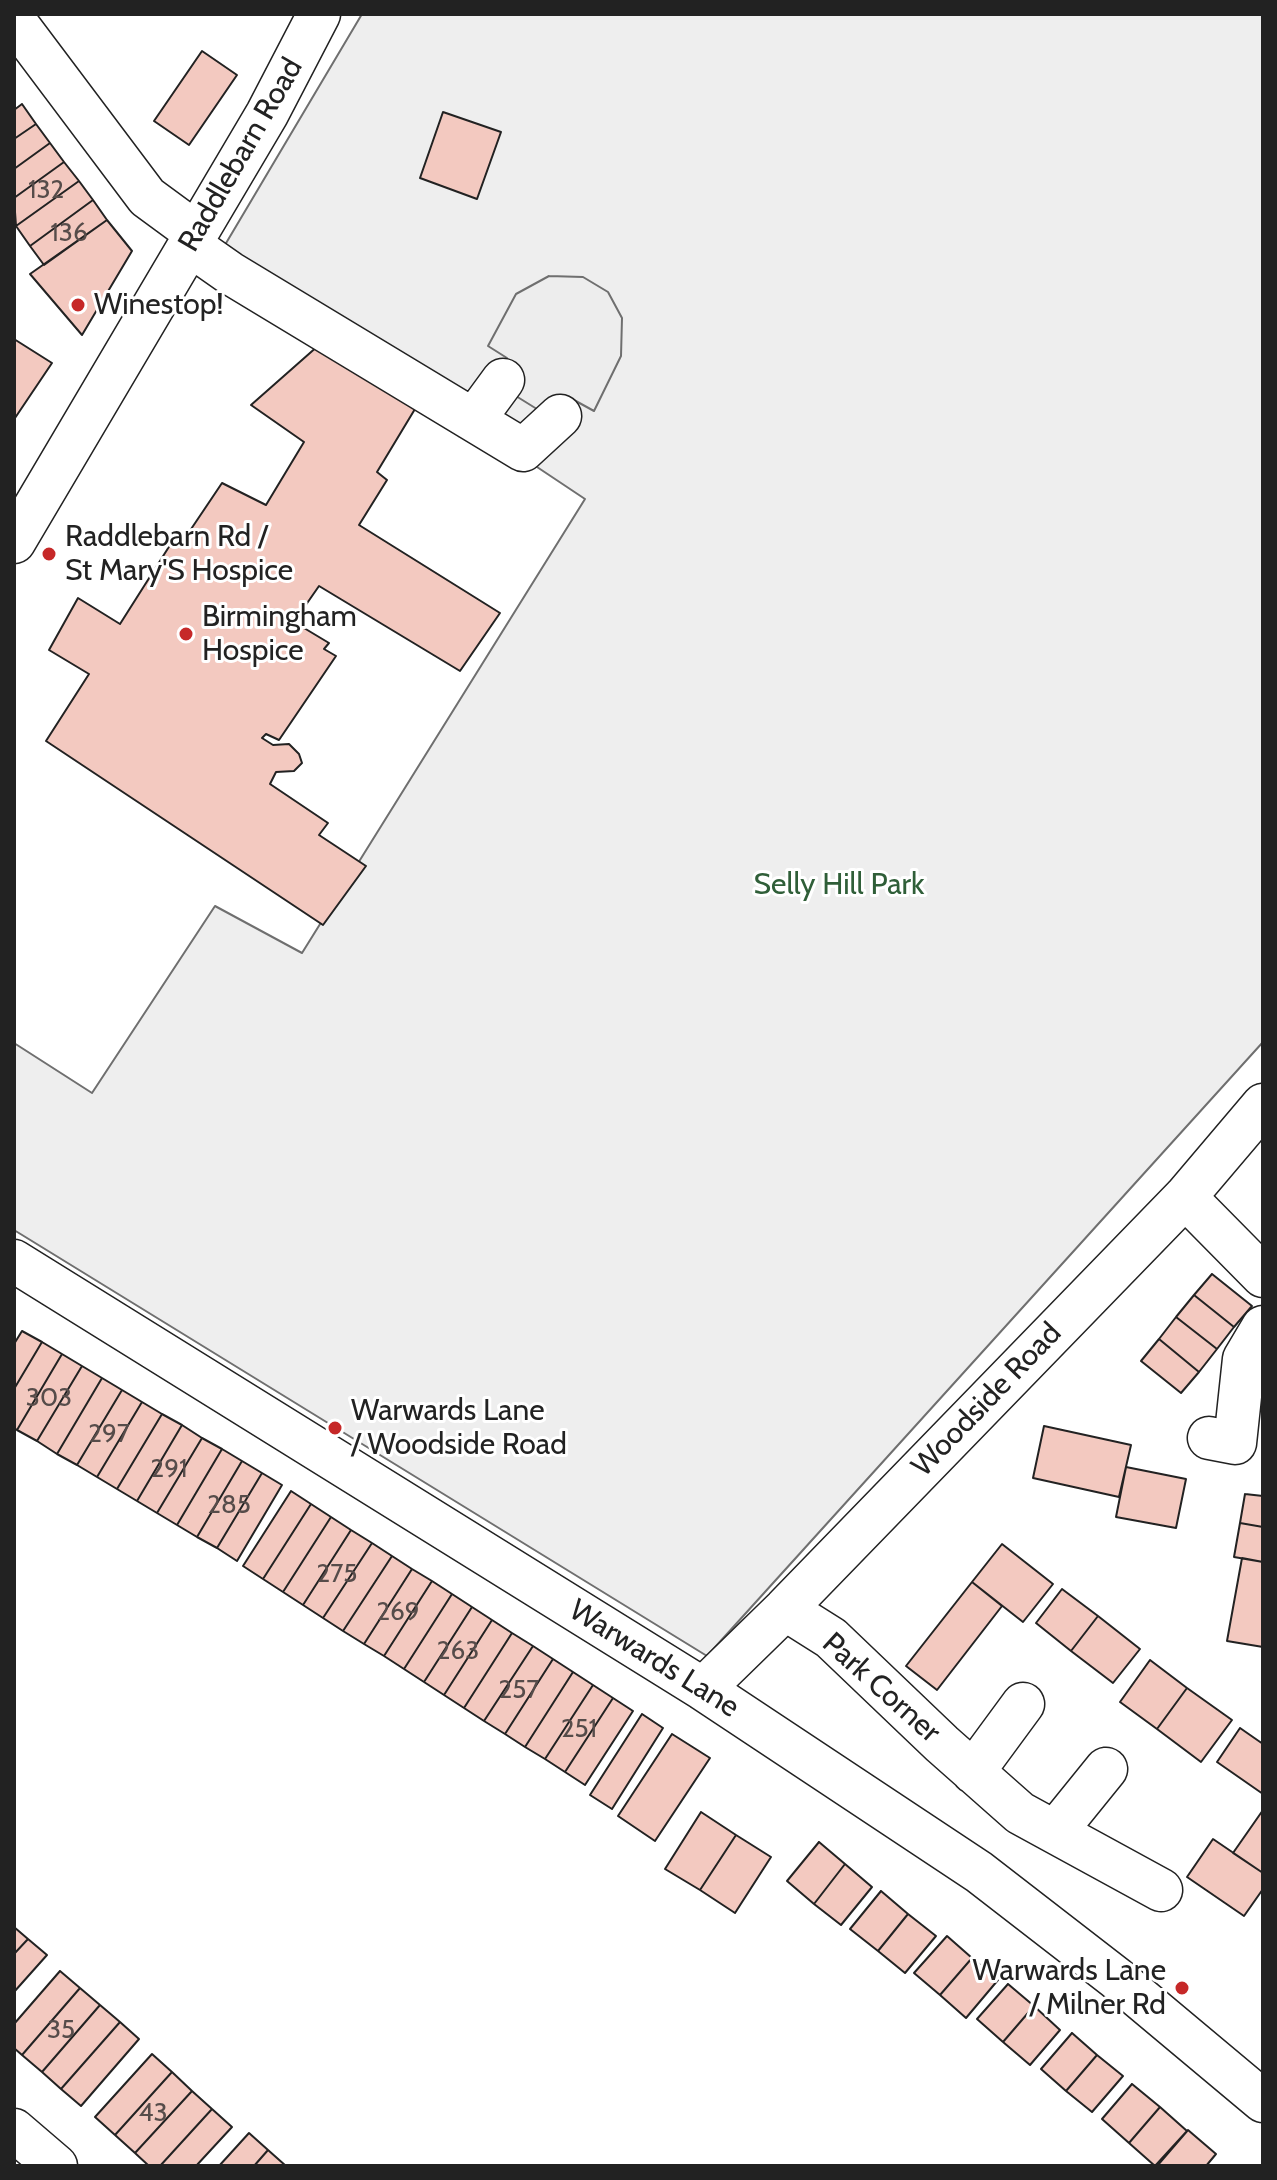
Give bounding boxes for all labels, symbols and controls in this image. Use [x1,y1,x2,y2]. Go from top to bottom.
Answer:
street label: Raddlebarn Road [171,52,311,258]
house number: 132 [28,174,64,206]
house number: 136 [50,217,88,249]
place label: Winestop! [94,287,224,323]
marker: Winestop! [69,296,87,314]
place label: Raddlebarn Rd / St Mary'S Hospice [65,519,293,590]
marker: Raddlebarn Rd / St Mary'S Hospice [40,545,58,563]
place label: Birmingham Hospice [202,599,357,670]
marker: Birmingham Hospice [177,625,195,643]
park label: Selly Hill Park [754,867,924,903]
street label: Woodside Road [905,1316,1069,1484]
house number: 303 [26,1382,72,1414]
place label: Warwards Lane / Woodside Road [351,1393,567,1464]
house number: 297 [88,1418,130,1450]
marker: Warwards Lane / Woodside Road [326,1419,344,1437]
house number: 291 [151,1453,187,1485]
house number: 285 [207,1489,251,1521]
house number: 275 [317,1558,357,1590]
street label: Warwards Lane [562,1592,746,1726]
house number: 269 [376,1596,420,1628]
street label: Park Corner [815,1626,947,1750]
house number: 263 [437,1635,479,1667]
house number: 257 [499,1674,539,1706]
house number: 251 [561,1713,597,1745]
place label: Warwards Lane / Milner Rd [972,1953,1166,2024]
marker: Warwards Lane / Milner Rd [1173,1979,1191,1997]
house number: 35 [47,2014,75,2046]
house number: 43 [138,2097,168,2129]

